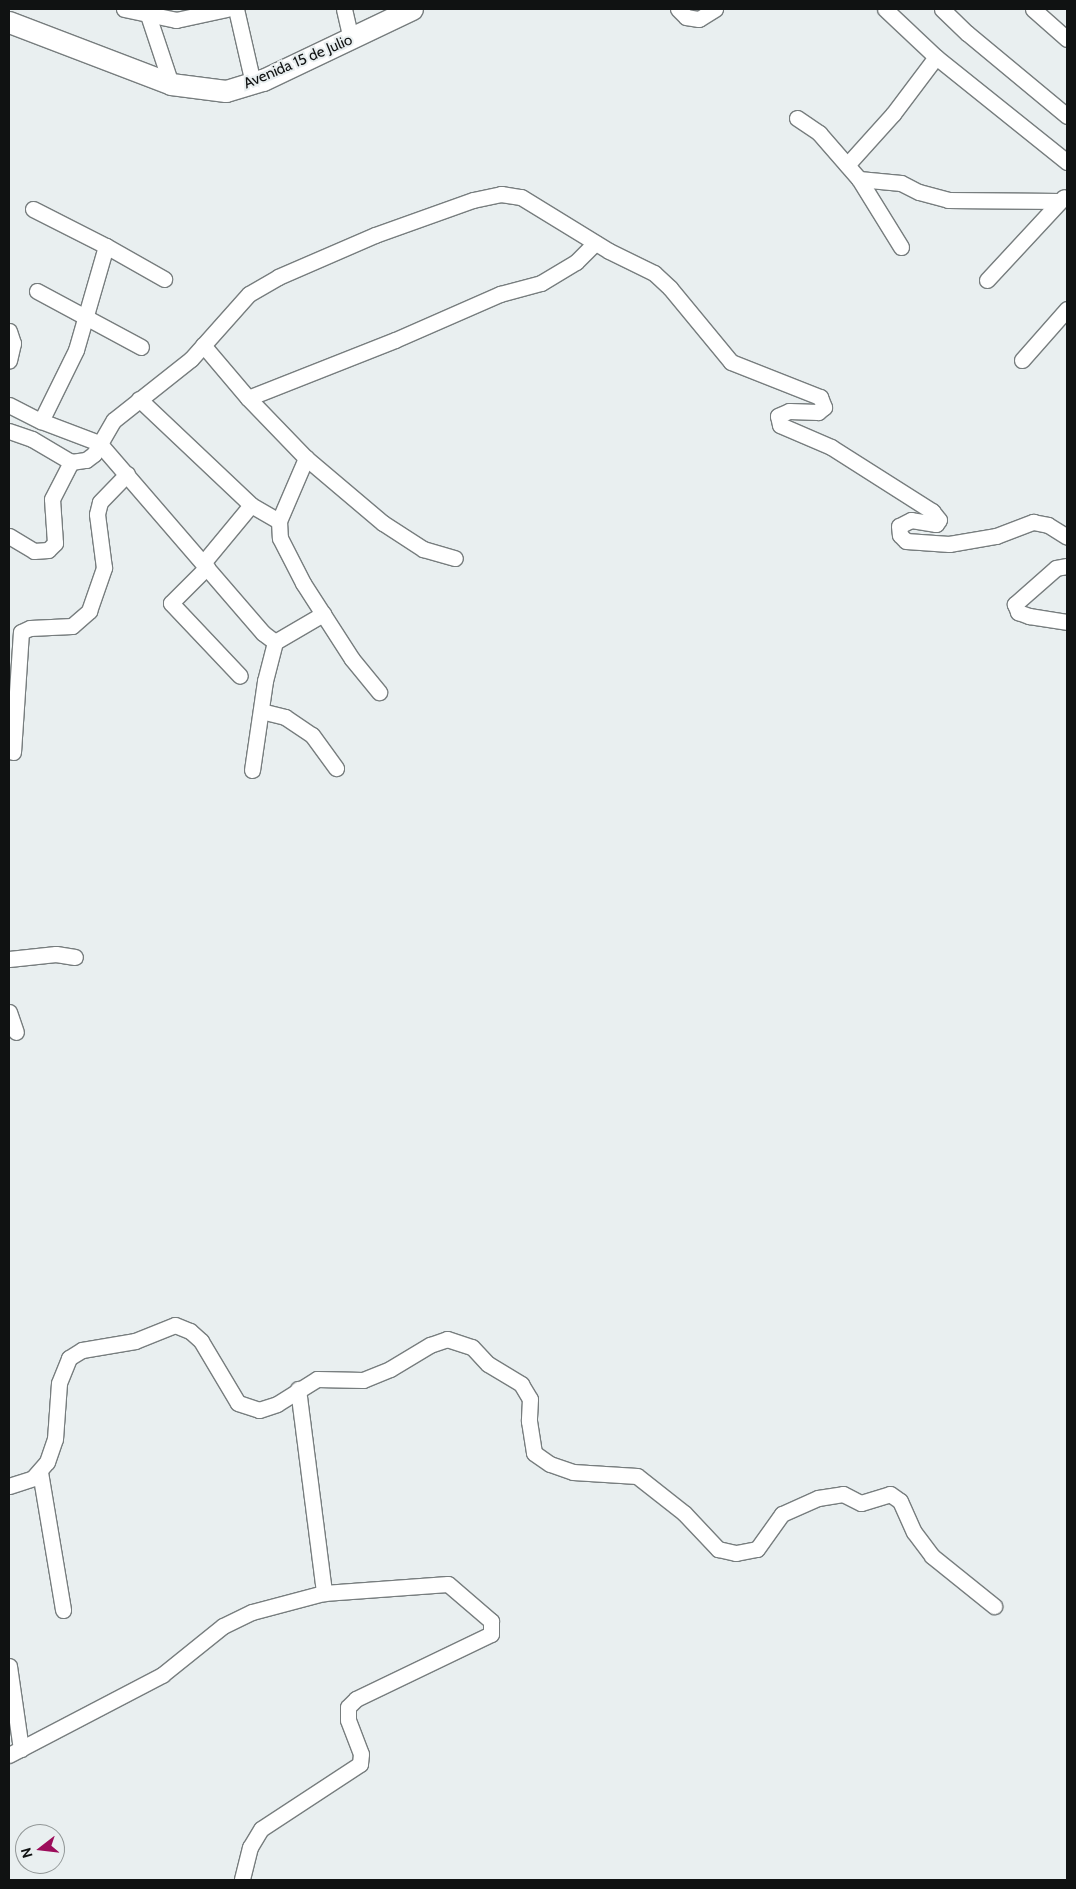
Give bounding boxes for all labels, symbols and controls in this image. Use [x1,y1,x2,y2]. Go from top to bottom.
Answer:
street label: Avenida 15 de Julio [241,31,355,93]
north arrow [15,1824,65,1874]
text: N [17,1846,37,1860]

